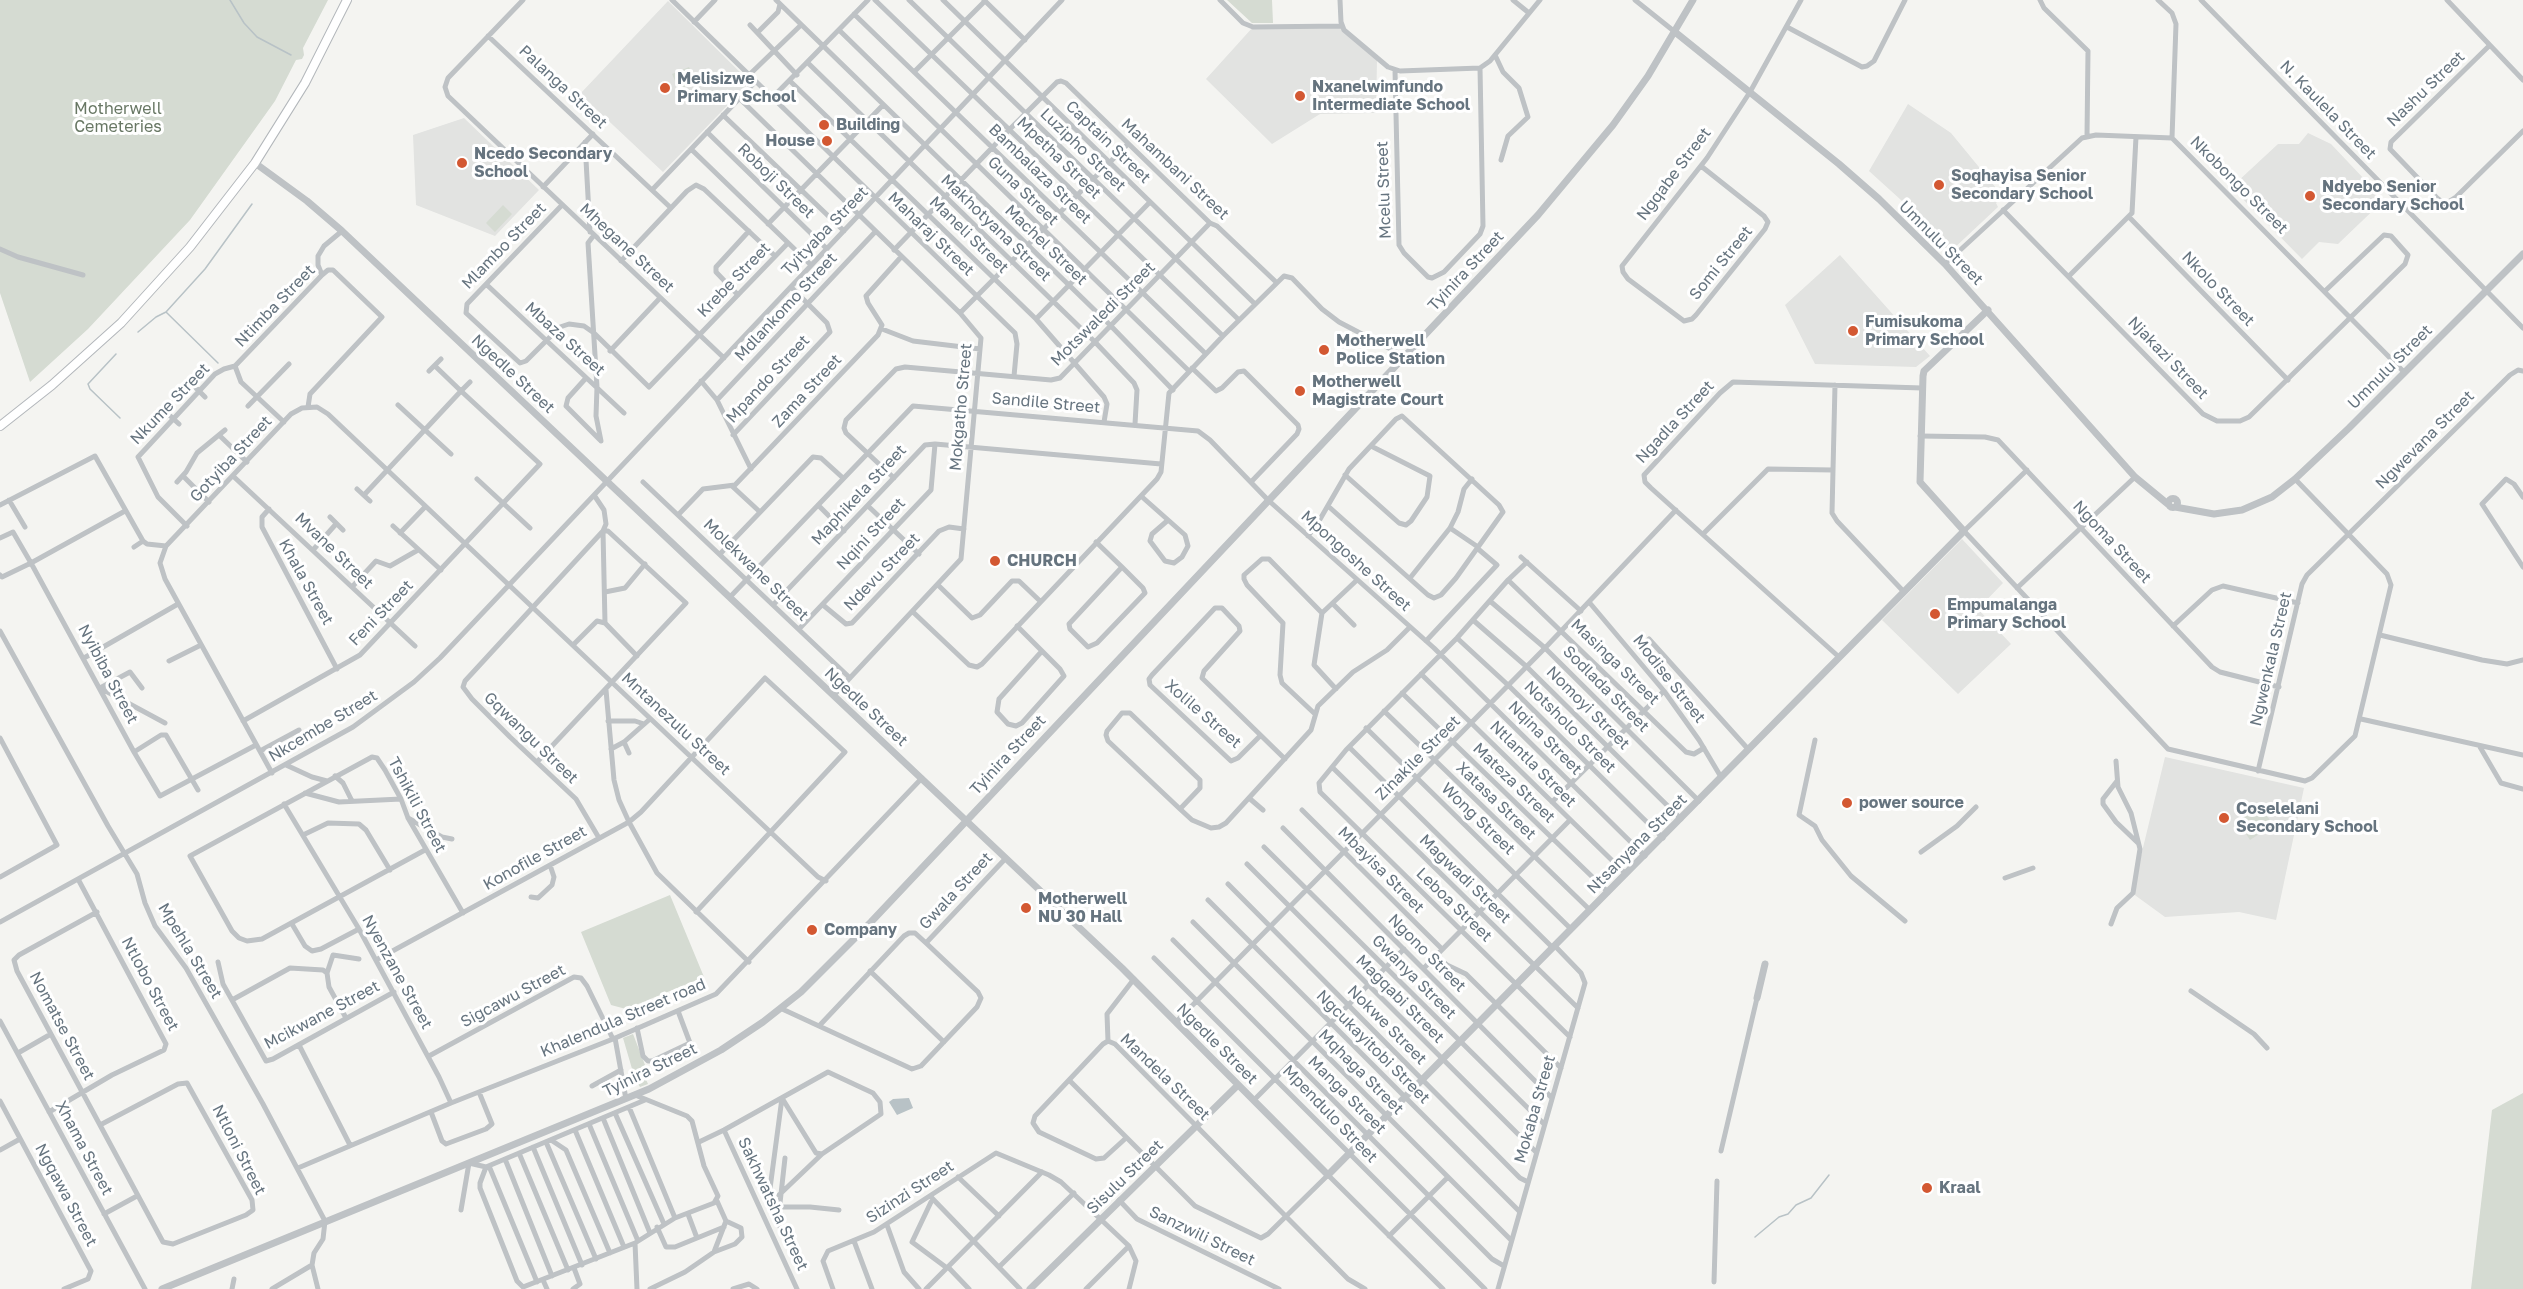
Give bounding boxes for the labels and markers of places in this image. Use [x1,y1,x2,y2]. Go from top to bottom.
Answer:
place label: Melisizwe Primary School [677,69,796,107]
place label: Nxanelwimfundo Intermediate School [1312,77,1470,115]
marker: Melisizwe Primary School [658,81,672,95]
marker: Nxanelwimfundo Intermediate School [1293,89,1307,103]
place label: Building [836,115,900,135]
marker: Building [817,118,831,132]
place label: House [765,131,815,151]
marker: House [820,134,834,148]
place label: Ncedo Secondary School [474,144,612,182]
marker: Ncedo Secondary School [455,156,469,170]
place label: Soqhayisa Senior Secondary School [1951,166,2093,204]
place label: Ndyebo Senior Secondary School [2322,177,2464,215]
marker: Soqhayisa Senior Secondary School [1932,178,1946,192]
marker: Ndyebo Senior Secondary School [2303,189,2317,203]
place label: Fumisukoma Primary School [1865,312,1984,350]
marker: Fumisukoma Primary School [1846,324,1860,338]
place label: Motherwell Police Station [1336,331,1445,369]
marker: Motherwell Police Station [1317,343,1331,357]
place label: Motherwell Magistrate Court [1312,372,1444,410]
marker: Motherwell Magistrate Court [1293,384,1307,398]
place label: CHURCH [1007,551,1077,571]
marker: CHURCH [988,554,1002,568]
place label: Empumalanga Primary School [1947,595,2066,633]
marker: Empumalanga Primary School [1928,607,1942,621]
place label: power source [1859,793,1964,813]
marker: power source [1840,796,1854,810]
place label: Coselelani Secondary School [2236,799,2378,837]
marker: Coselelani Secondary School [2217,811,2231,825]
place label: Motherwell NU 30 Hall [1038,889,1127,927]
marker: Motherwell NU 30 Hall [1019,901,1033,915]
place label: Company [824,920,897,940]
marker: Company [805,923,819,937]
place label: Kraal [1939,1178,1981,1198]
marker: Kraal [1920,1181,1934,1195]

